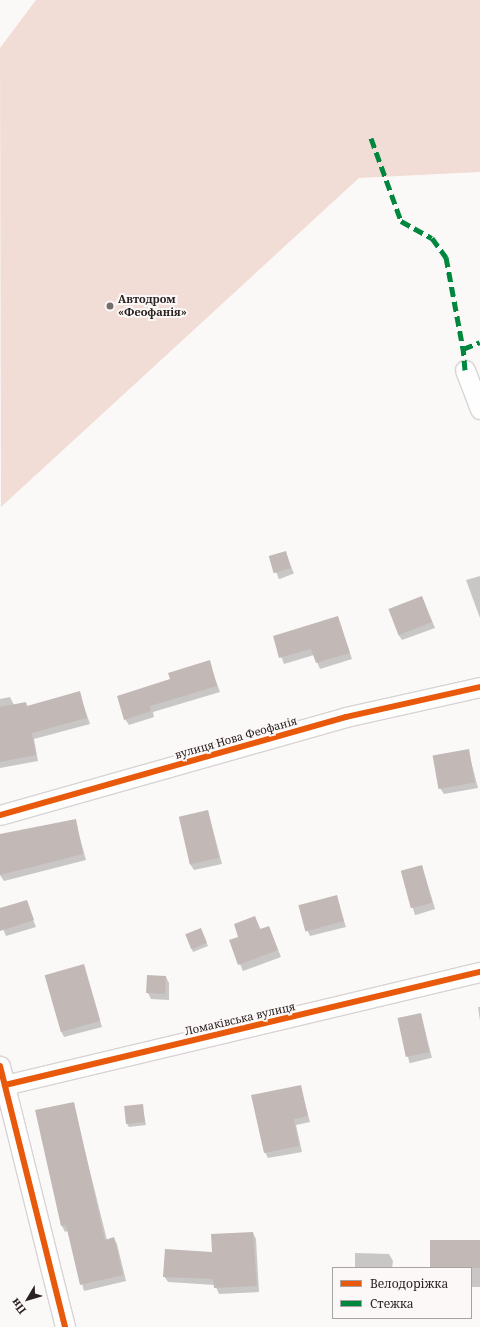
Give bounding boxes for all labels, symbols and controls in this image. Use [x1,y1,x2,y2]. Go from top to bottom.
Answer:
place label: Автодром «Феофанія» [118,293,187,319]
marker: Автодром «Феофанія» [105,301,115,311]
street label: вулиця Нова Феофанія [173,714,299,762]
street label: Ломаківська вулиця [183,1000,297,1038]
legend [332,1267,472,1319]
text: Велодоріжка [370,1275,448,1292]
north arrow [8,1279,48,1319]
text: Стежка [370,1295,414,1312]
text: Пн [7,1296,29,1318]

